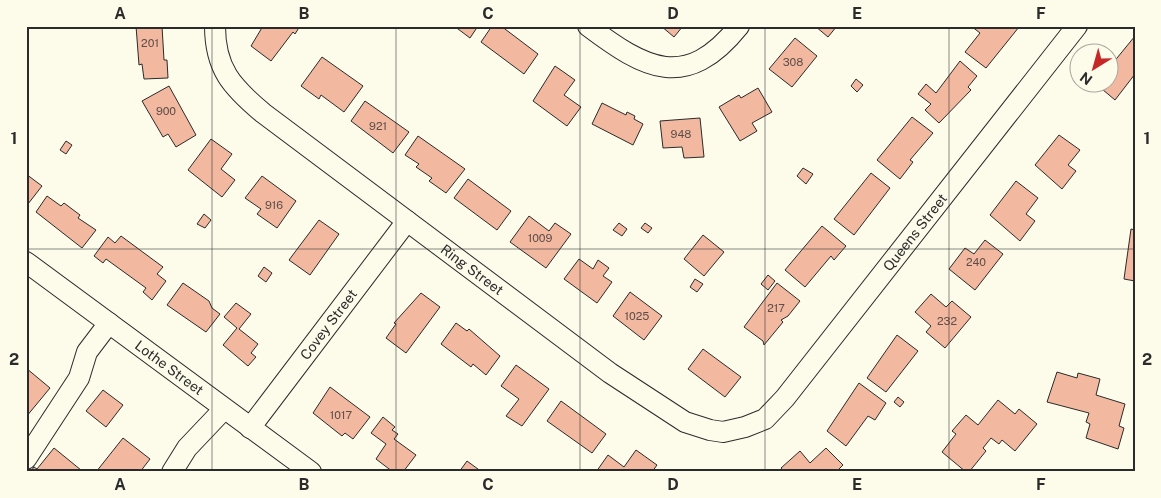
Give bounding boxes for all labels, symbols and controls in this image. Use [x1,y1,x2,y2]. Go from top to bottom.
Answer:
text: A [114,4,126,23]
text: B [299,4,310,23]
text: C [482,4,494,23]
text: D [667,4,679,23]
text: E [852,4,862,23]
text: F [1036,4,1046,23]
house number: 201 [141,37,159,49]
north arrow [1068,42,1118,92]
house number: 308 [783,56,803,68]
text: N [1077,69,1095,88]
house number: 900 [156,105,176,117]
house number: 921 [369,120,387,132]
house number: 948 [671,128,691,140]
text: 1 [11,129,17,148]
text: 1 [1144,129,1150,148]
street label: Queens Street [880,190,950,274]
house number: 916 [265,199,283,211]
house number: 1009 [528,232,552,244]
street label: Ring Street [438,241,507,298]
house number: 240 [966,256,986,268]
street label: Covey Street [297,286,360,363]
house number: 217 [767,302,785,314]
house number: 1025 [625,310,649,322]
house number: 232 [937,315,957,327]
street label: Lothe Street [132,337,207,398]
text: 2 [9,350,19,369]
text: 2 [1142,350,1152,369]
house number: 1017 [330,409,353,421]
text: A [114,475,126,494]
text: B [299,475,310,494]
text: C [482,475,494,494]
text: D [667,475,679,494]
text: E [852,475,862,494]
text: F [1036,475,1046,494]

